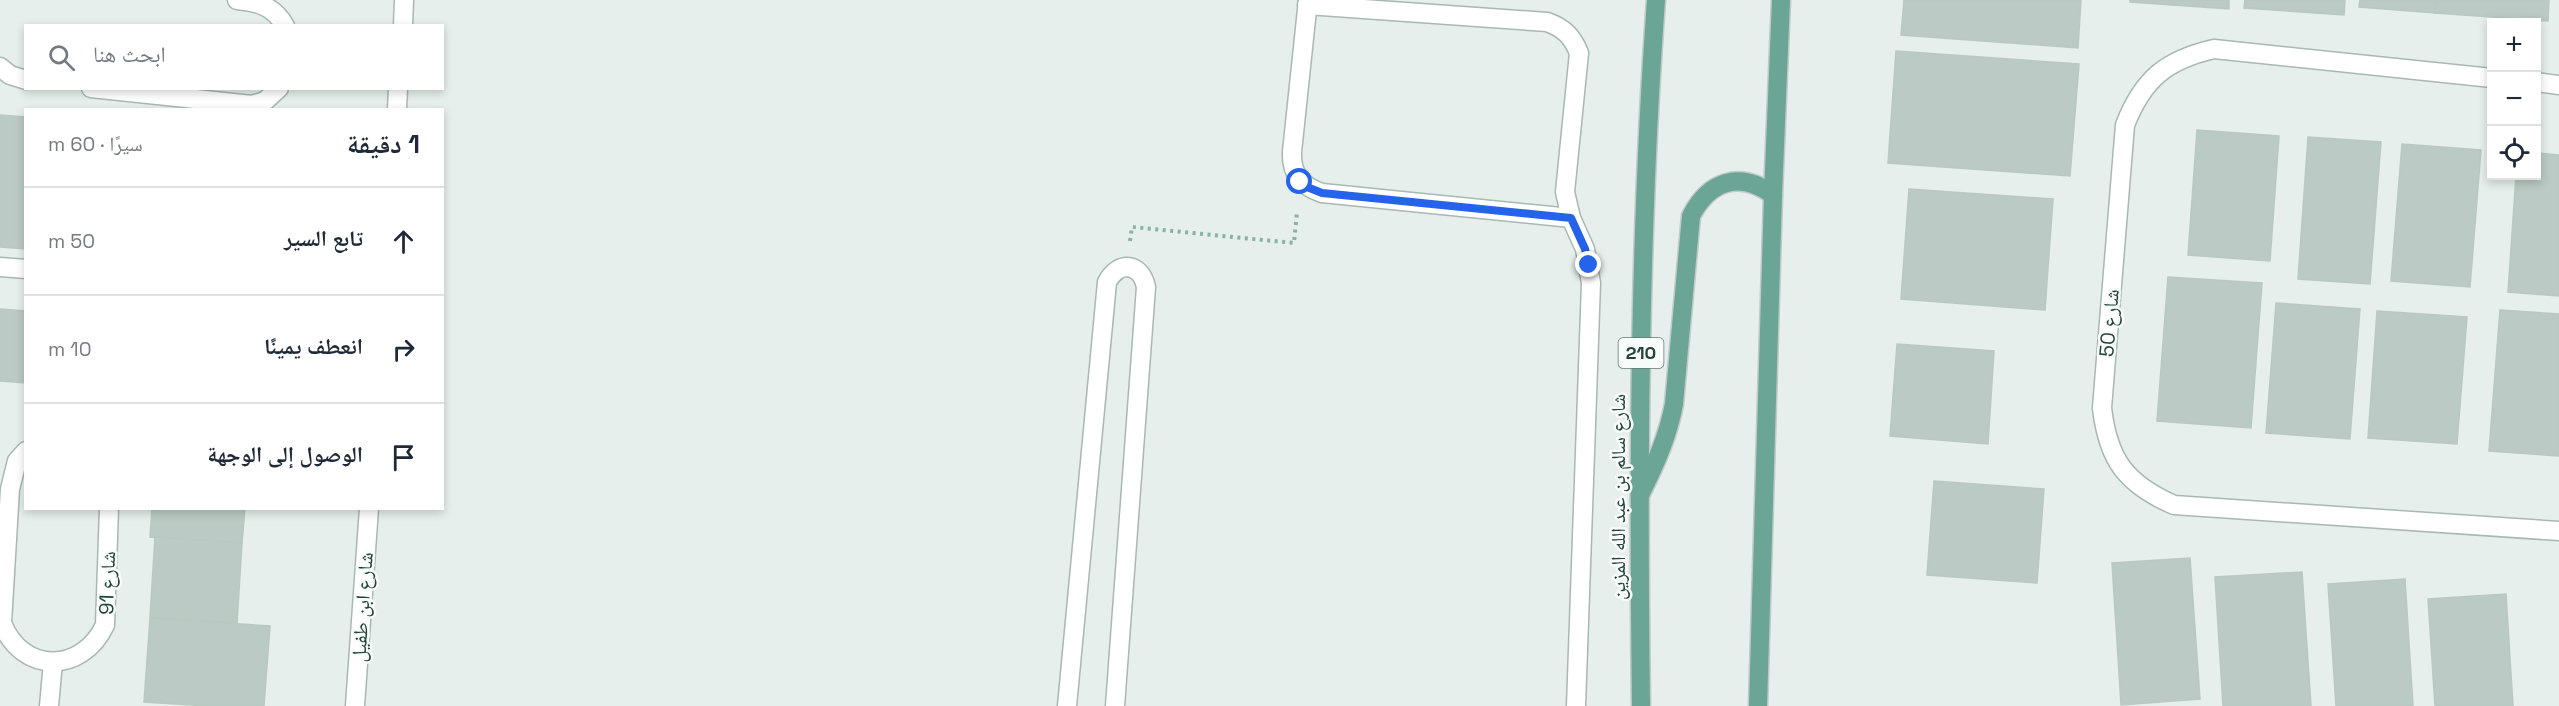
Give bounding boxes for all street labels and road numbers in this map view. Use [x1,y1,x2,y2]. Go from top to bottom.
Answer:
street label: شارع 50 [2093,288,2125,358]
road number: 210 [1618,338,1664,368]
street label: شارع سالم بن عبد الله المزين [1605,394,1632,600]
street label: شارع 91 [93,551,121,615]
street label: شارع ابن طفيل [345,551,379,663]

